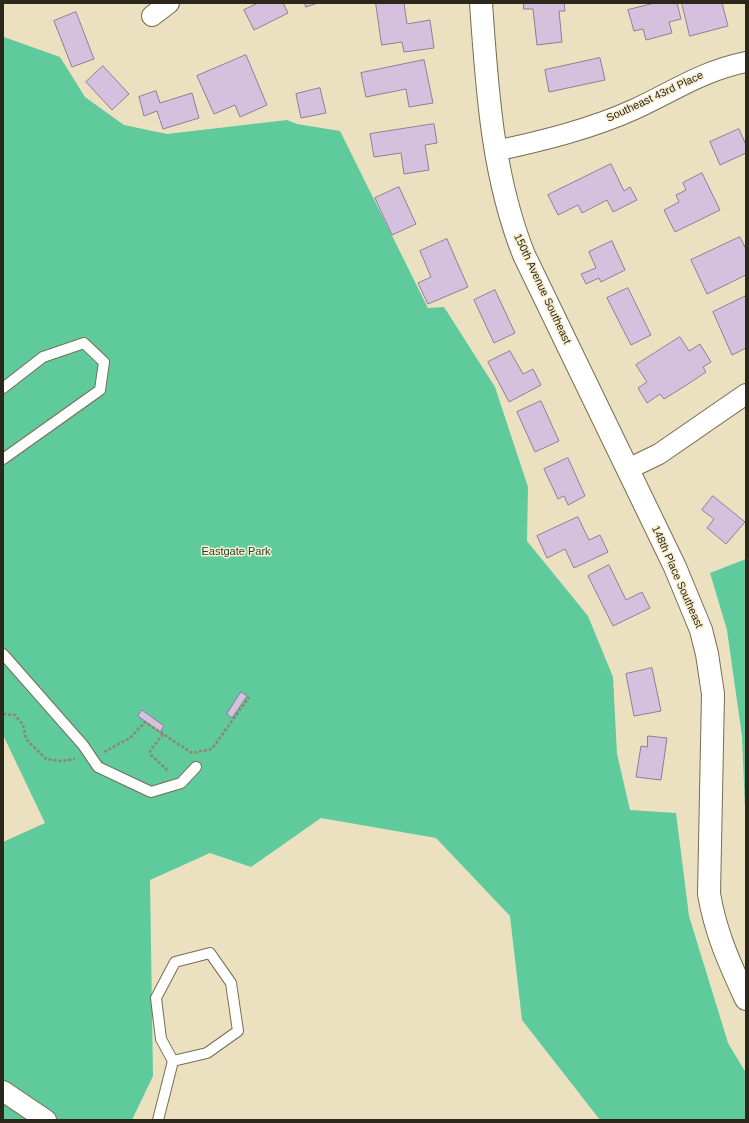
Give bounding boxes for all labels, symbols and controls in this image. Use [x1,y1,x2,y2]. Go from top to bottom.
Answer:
street label: Southeast 43rd Place [605,69,705,125]
street label: 150th Avenue Southeast [511,232,573,346]
street label: 148th Place Southeast [648,524,706,630]
park label: Eastgate Park [201,545,271,559]

